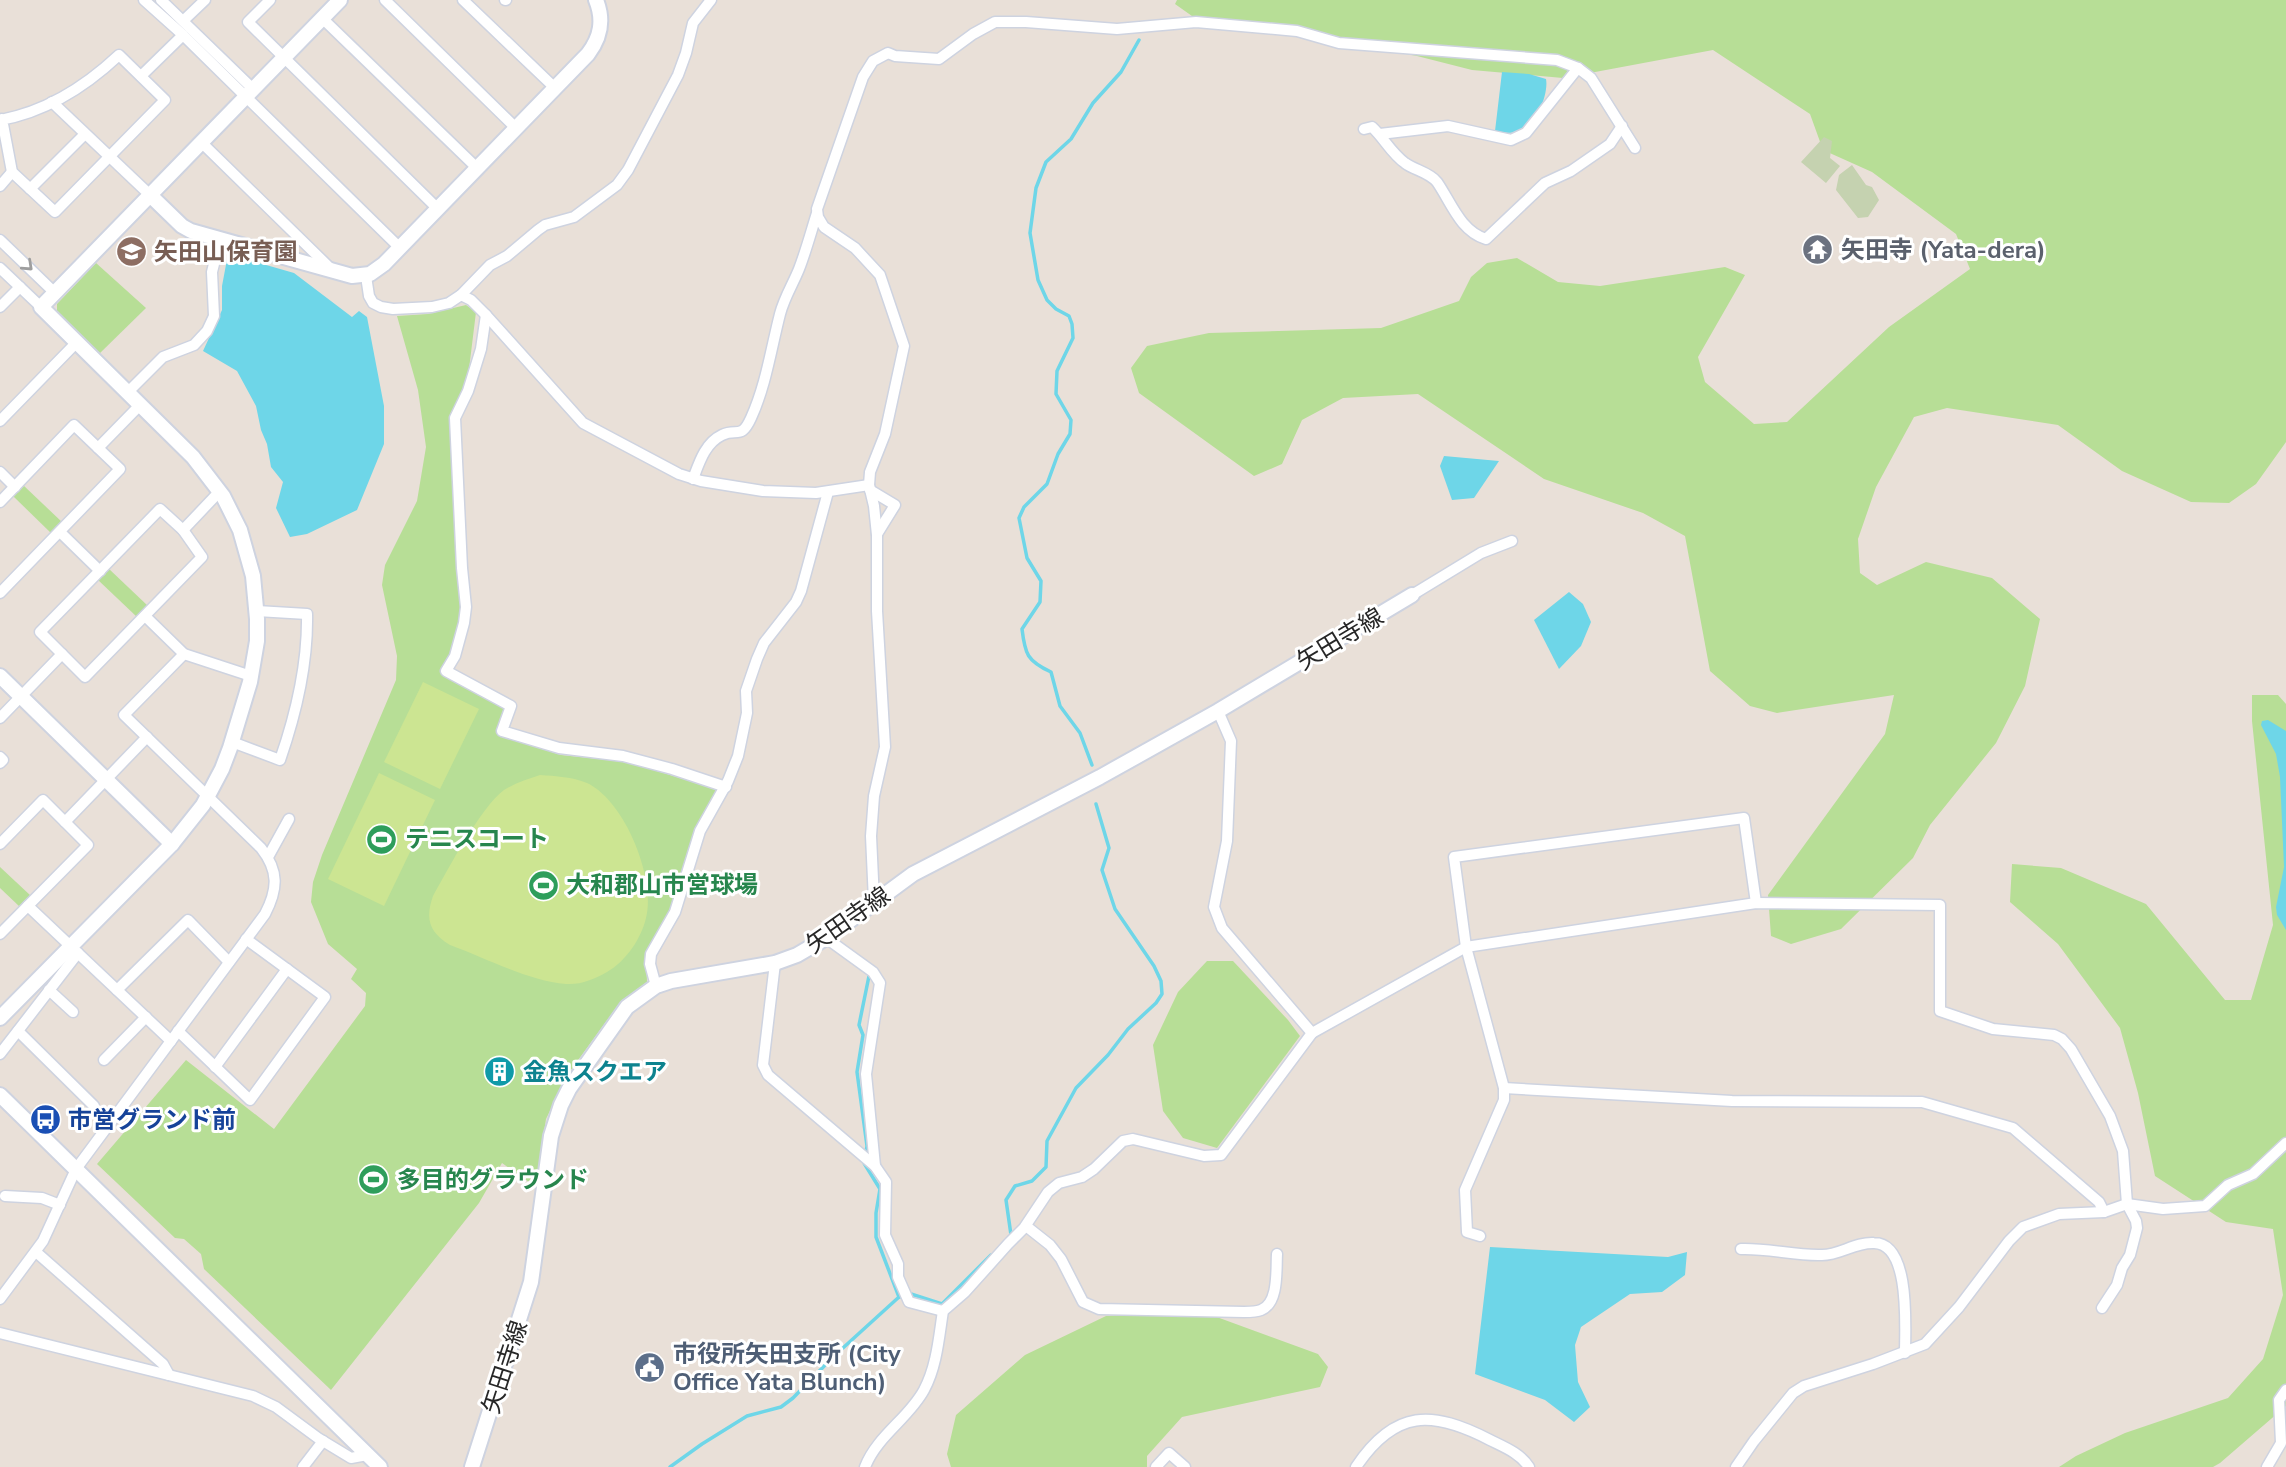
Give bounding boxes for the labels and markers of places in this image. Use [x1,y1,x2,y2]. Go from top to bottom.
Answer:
temple icon: 矢田寺 (Yata-dera) [1801,233,1835,267]
place label: 矢田寺 (Yata-dera) [1841,234,2046,266]
school or university icon: 矢田山保育園 [114,235,148,269]
place label: 矢田山保育園 [154,236,298,268]
sports icon: テニスコート [365,822,399,856]
place label: テニスコート [405,823,549,855]
sports icon: 大和郡山市営球場 [526,868,560,902]
place label: 大和郡山市営球場 [566,869,758,901]
building icon: 金魚スクエア [483,1055,517,1089]
place label: 金魚スクエア [523,1056,667,1088]
bus stop icon: 市営グランド前 [28,1103,62,1137]
place label: 市営グランド前 [68,1104,236,1136]
sports icon: 多目的グラウンド [357,1163,391,1197]
place label: 多目的グラウンド [397,1164,589,1196]
place label: 市役所矢田支所 (City Office Yata Blunch) [673,1338,901,1398]
public building icon: 市役所矢田支所 (City Office Yata Blunch) [633,1351,667,1385]

